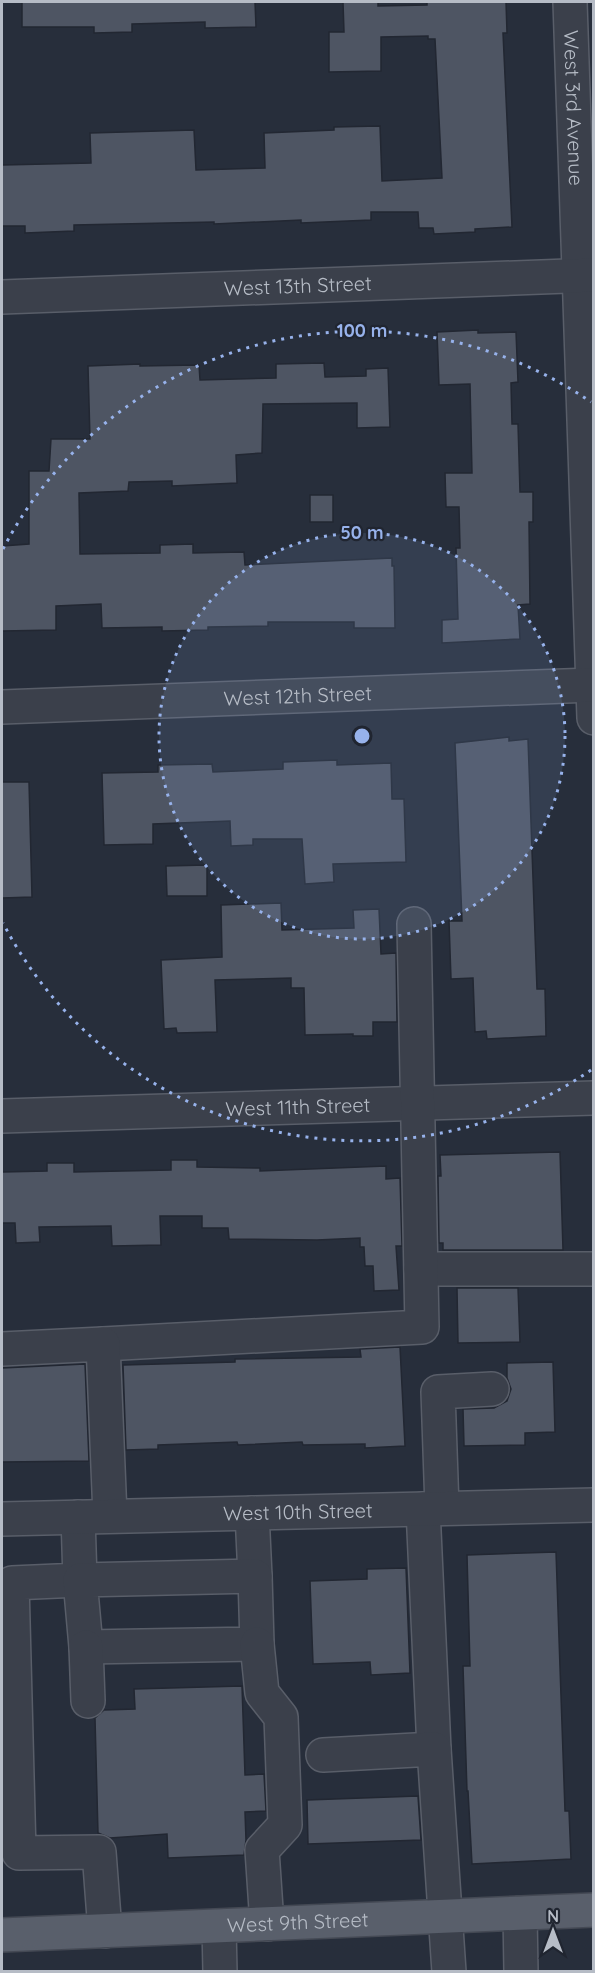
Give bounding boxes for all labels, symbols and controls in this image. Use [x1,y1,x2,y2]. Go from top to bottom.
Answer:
street label: West 3rd Avenue [559,30,589,186]
street label: West 13th Street [223,270,373,301]
text: 100 m [337,319,387,342]
text: 50 m [340,521,384,544]
street label: West 12th Street [223,680,373,711]
centre of rings [352,726,372,746]
street label: West 11th Street [225,1092,371,1121]
street label: West 10th Street [223,1497,373,1526]
north arrow [523,1901,583,1961]
text: N [547,1906,559,1926]
street label: West 9th Street [227,1907,369,1937]

